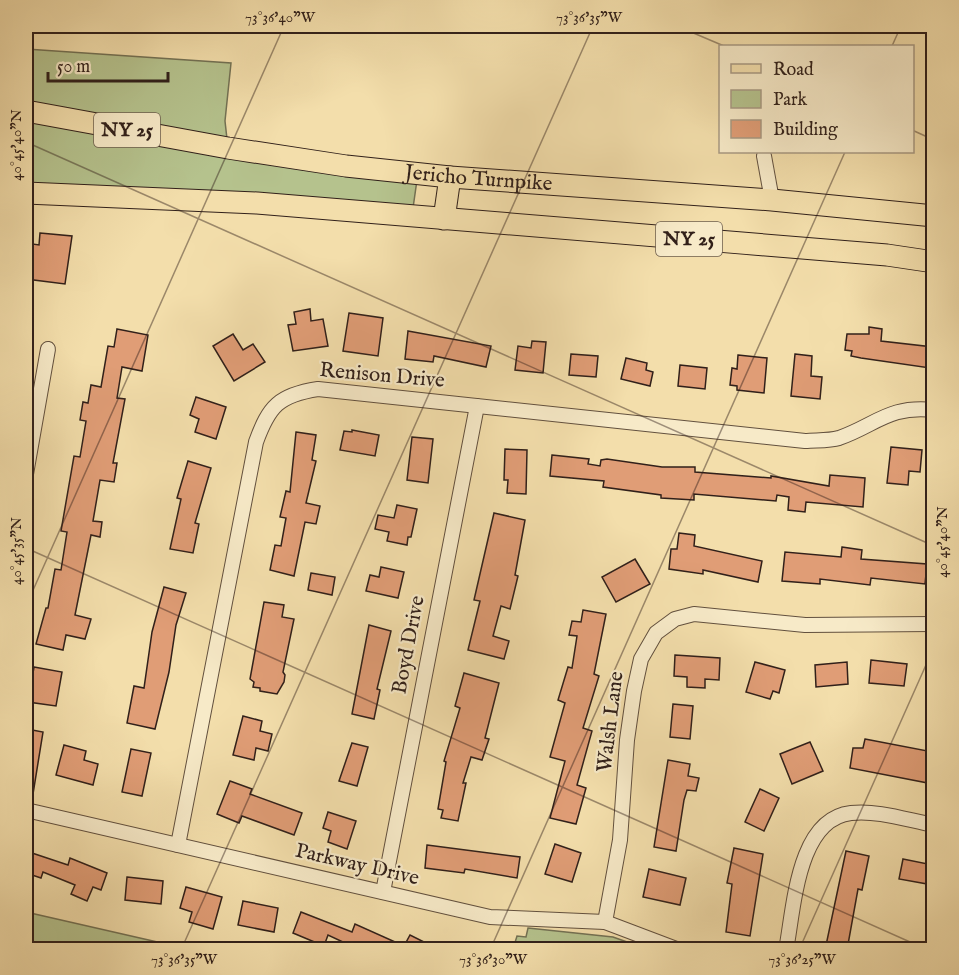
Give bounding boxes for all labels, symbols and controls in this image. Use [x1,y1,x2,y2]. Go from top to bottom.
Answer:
text: 73°36'40"W [245,8,316,27]
text: 73°36'35"W [556,8,623,27]
scale bar [48,45,168,83]
legend [719,45,914,153]
text: 50 m [57,56,90,79]
text: Road [773,59,814,82]
text: Park [773,89,808,112]
text: 40°45'40"N [7,109,26,181]
road number: NY 25 [94,113,160,147]
text: Building [773,119,838,142]
street label: Jericho Turnpike [402,159,554,198]
road number: NY 25 [656,222,722,256]
street label: Renison Drive [318,357,446,395]
text: 40°45'40"N [933,506,952,578]
text: 40°45'35"N [7,517,26,585]
street label: Boyd Drive [386,593,432,696]
street label: Walsh Lane [591,670,631,774]
street label: Parkway Drive [292,838,422,892]
text: 73°36'35"W [151,950,218,969]
text: 73°36'30"W [459,950,528,969]
text: 73°36'25"W [768,950,837,969]

